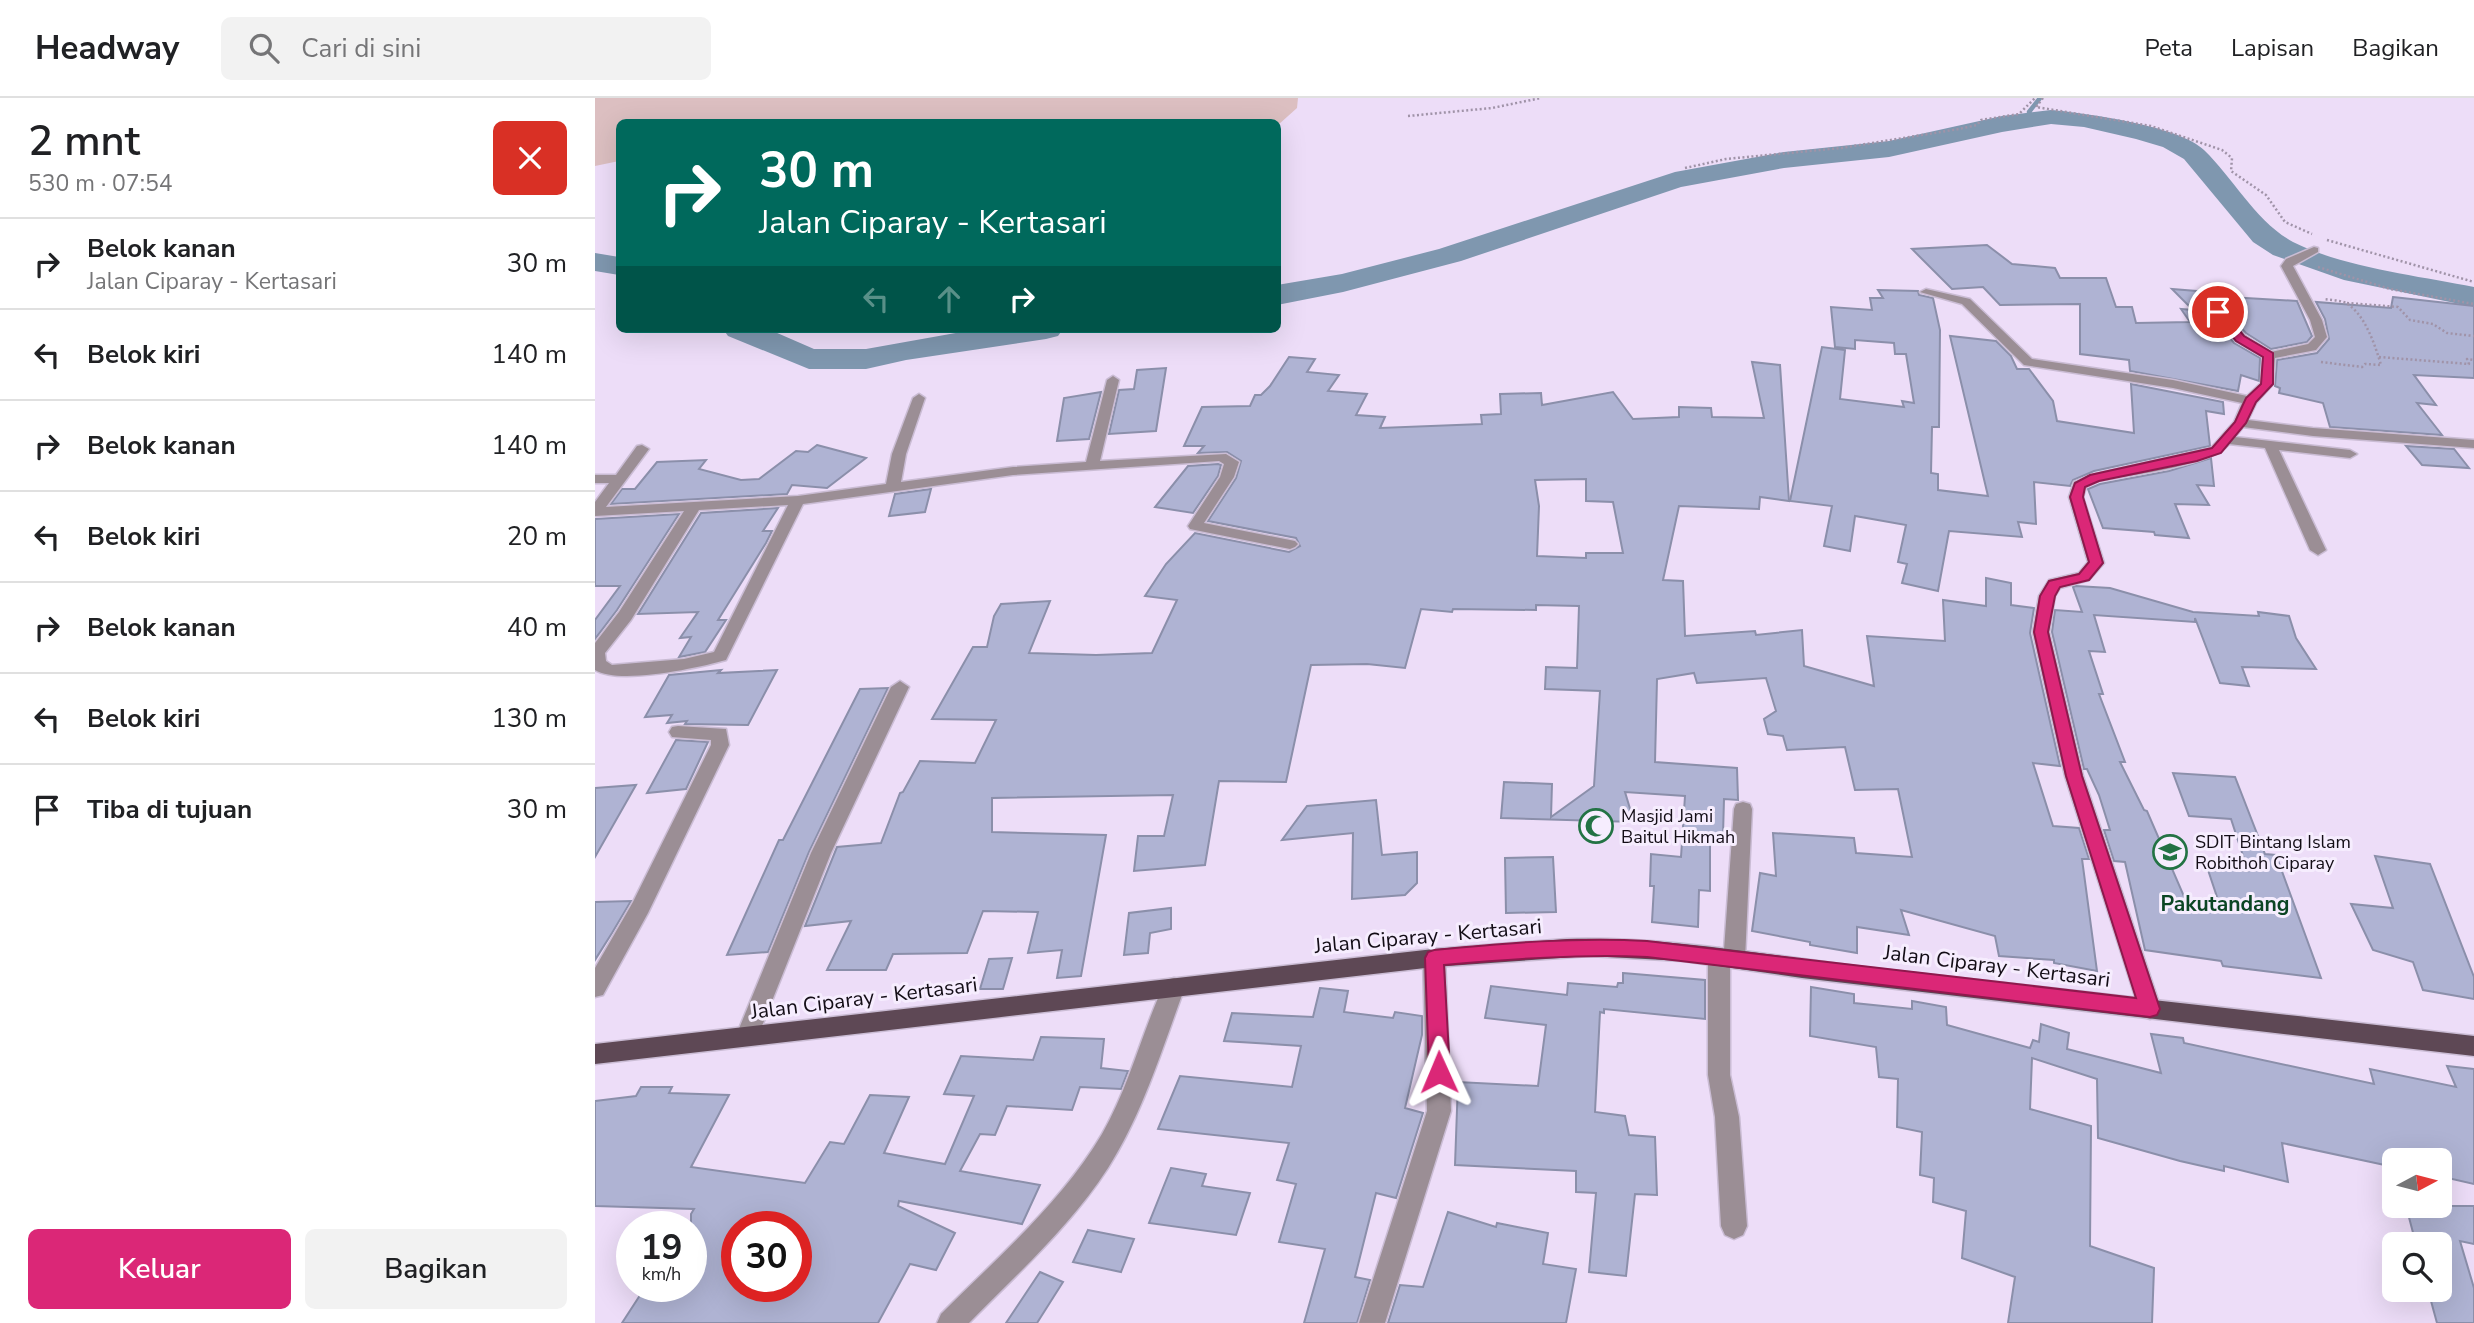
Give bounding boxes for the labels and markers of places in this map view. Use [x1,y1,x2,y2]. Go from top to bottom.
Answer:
pin [2188,282,2248,342]
place label: Masjid Jami Baitul Hikmah [1621,804,1735,849]
mosque icon: Masjid Jami Baitul Hikmah [1577,807,1615,845]
place label: SDIT Bintang Islam Robithoh Ciparay [2195,830,2351,875]
school or university icon: SDIT Bintang Islam Robithoh Ciparay [2151,833,2189,871]

